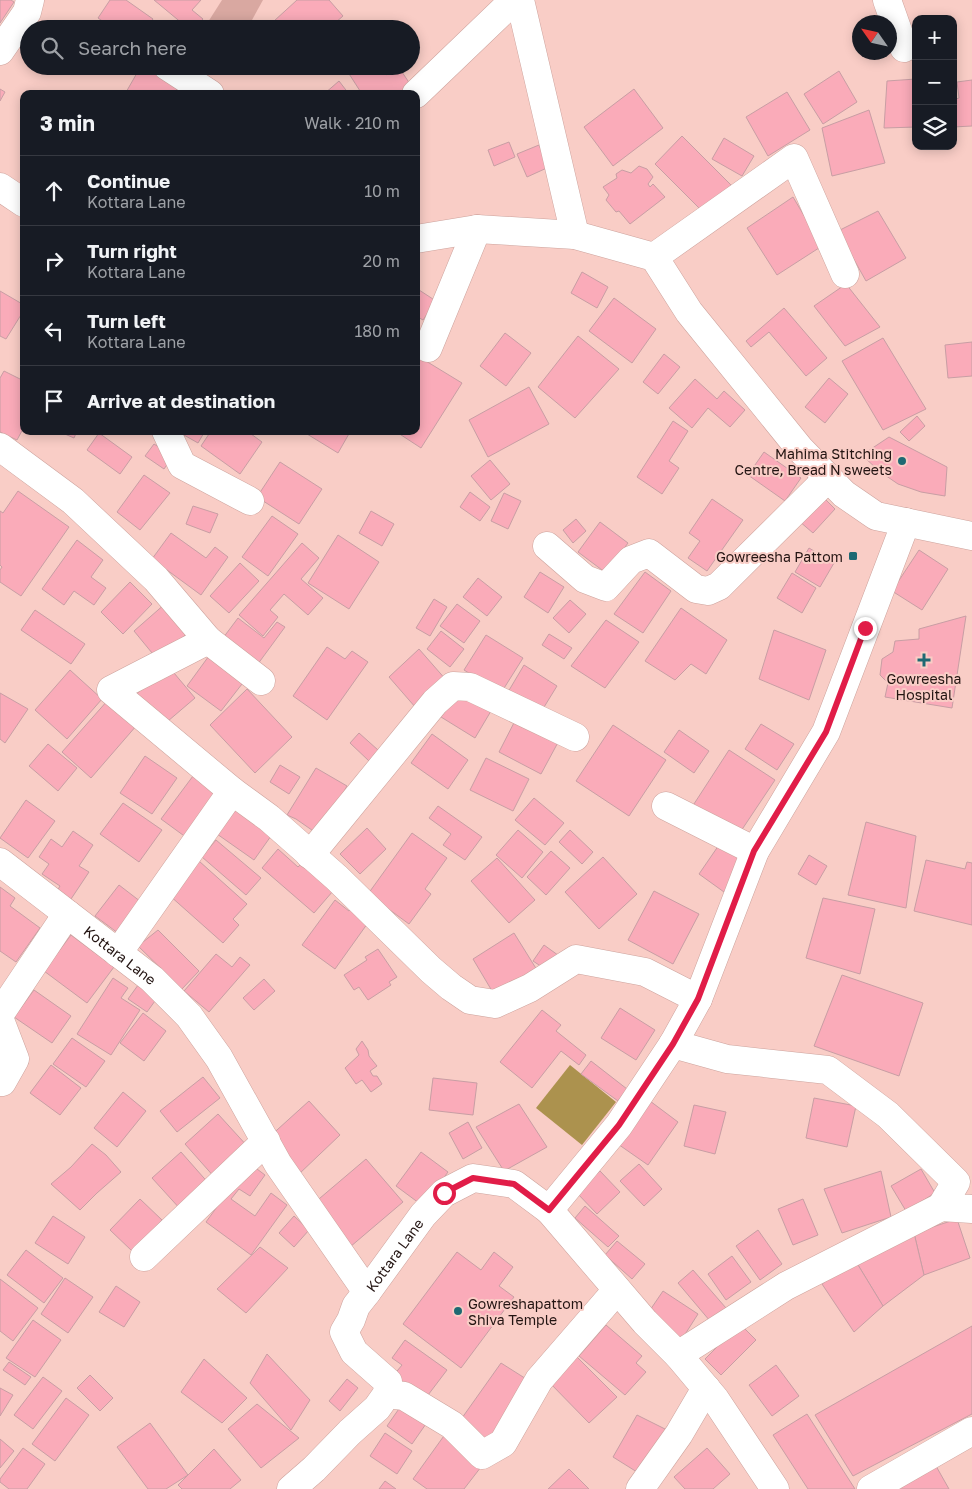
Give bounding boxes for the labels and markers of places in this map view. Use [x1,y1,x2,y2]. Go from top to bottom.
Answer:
place label: Mahima Stitching Centre, Bread N sweets [735,445,892,478]
marker: Mahima Stitching Centre, Bread N sweets [896,455,908,467]
place label: Gowreesha Pattom [716,548,843,565]
marker: Gowreesha Pattom [847,550,859,562]
marker: Gowreesha Hospital [917,653,931,667]
place label: Gowreesha Hospital [887,670,961,703]
place label: Gowreshapattom Shiva Temple [468,1295,583,1328]
marker: Gowreshapattom Shiva Temple [452,1305,464,1317]

